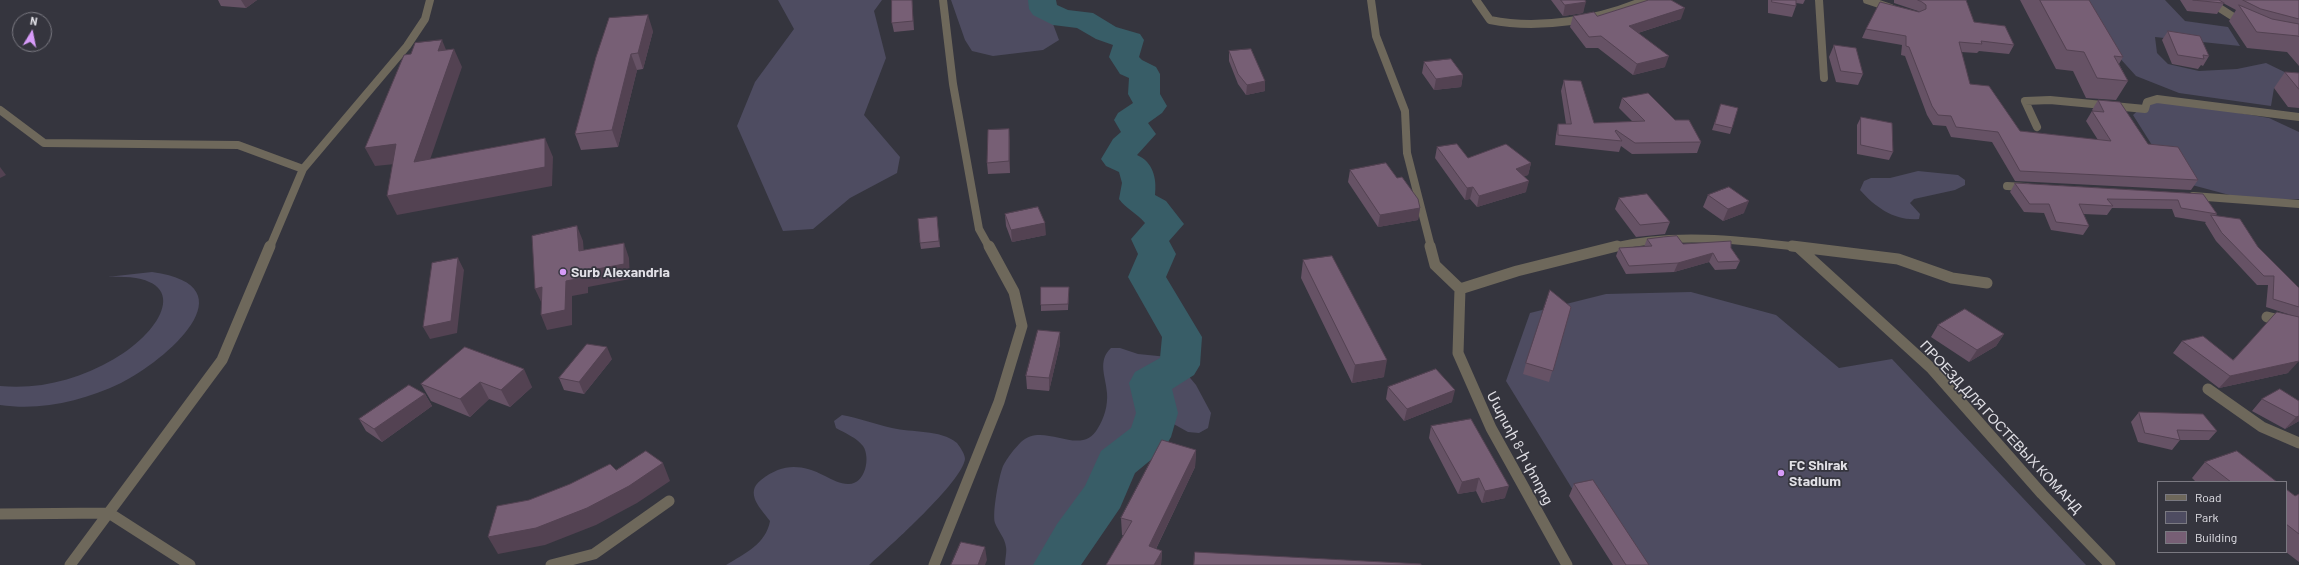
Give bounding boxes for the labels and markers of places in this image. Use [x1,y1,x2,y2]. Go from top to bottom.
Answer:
place label: Surb Alexandria [571,264,670,280]
marker: Surb Alexandria [558,267,568,277]
place label: FC Shirak Stadium [1789,457,1848,490]
marker: FC Shirak Stadium [1776,468,1786,478]

